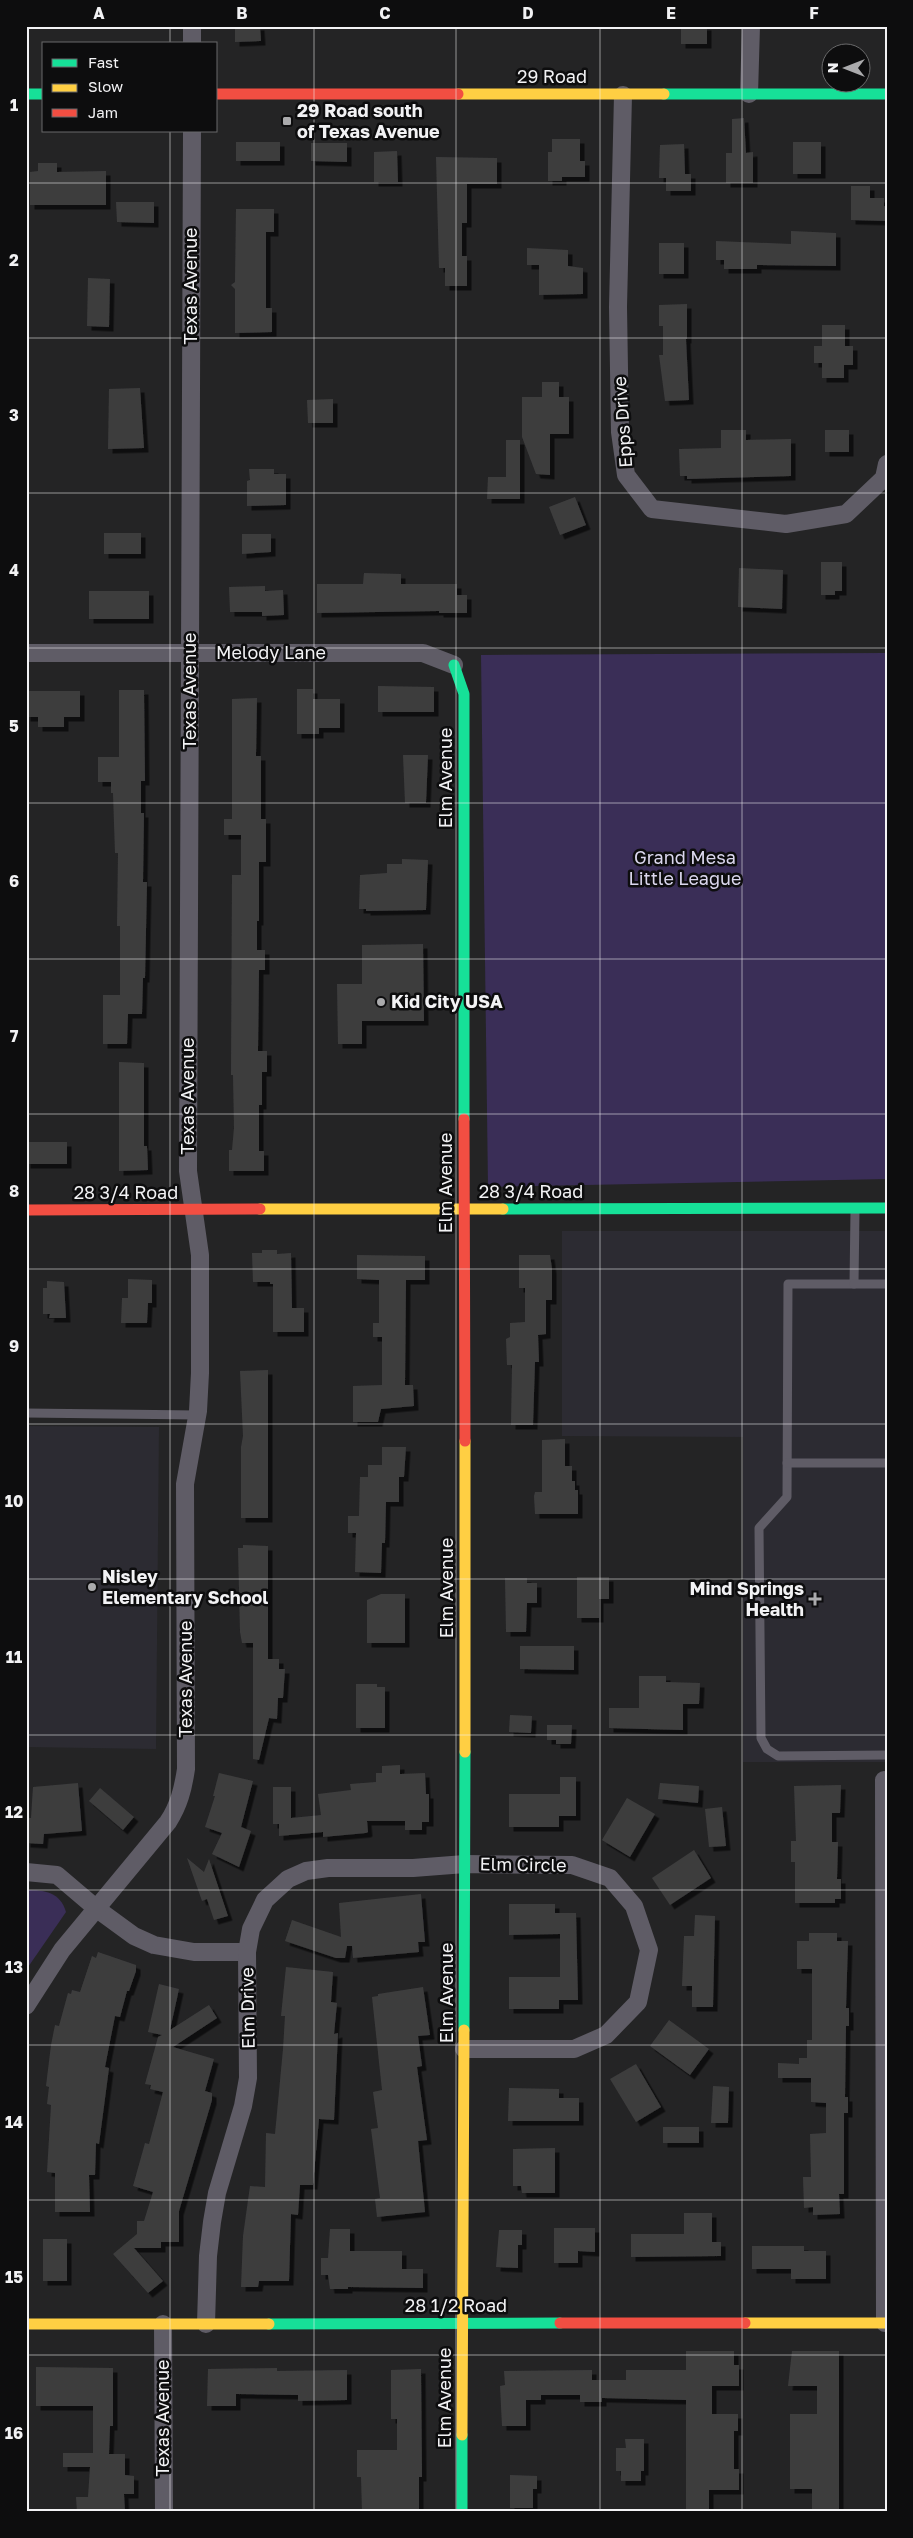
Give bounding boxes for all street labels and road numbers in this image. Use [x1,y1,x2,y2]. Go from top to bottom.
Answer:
street label: 29 Road [517,65,587,87]
street label: Texas Avenue [179,227,201,345]
street label: Epps Drive [608,376,636,469]
street label: Texas Avenue [178,632,200,750]
street label: Melody Lane [216,641,326,663]
street label: Elm Avenue [434,728,456,828]
street label: Texas Avenue [176,1037,198,1155]
street label: Elm Avenue [434,1133,456,1233]
street label: 28 3/4 Road [479,1180,583,1202]
street label: 28 3/4 Road [74,1181,178,1203]
street label: Elm Avenue [435,1538,457,1638]
street label: Texas Avenue [174,1620,196,1738]
street label: Elm Circle [479,1852,567,1876]
street label: Elm Avenue [435,1943,457,2043]
street label: Elm Drive [235,1967,259,2049]
street label: 28 1/2 Road [405,2294,507,2316]
street label: Elm Avenue [433,2348,455,2448]
street label: Texas Avenue [151,2359,173,2477]

